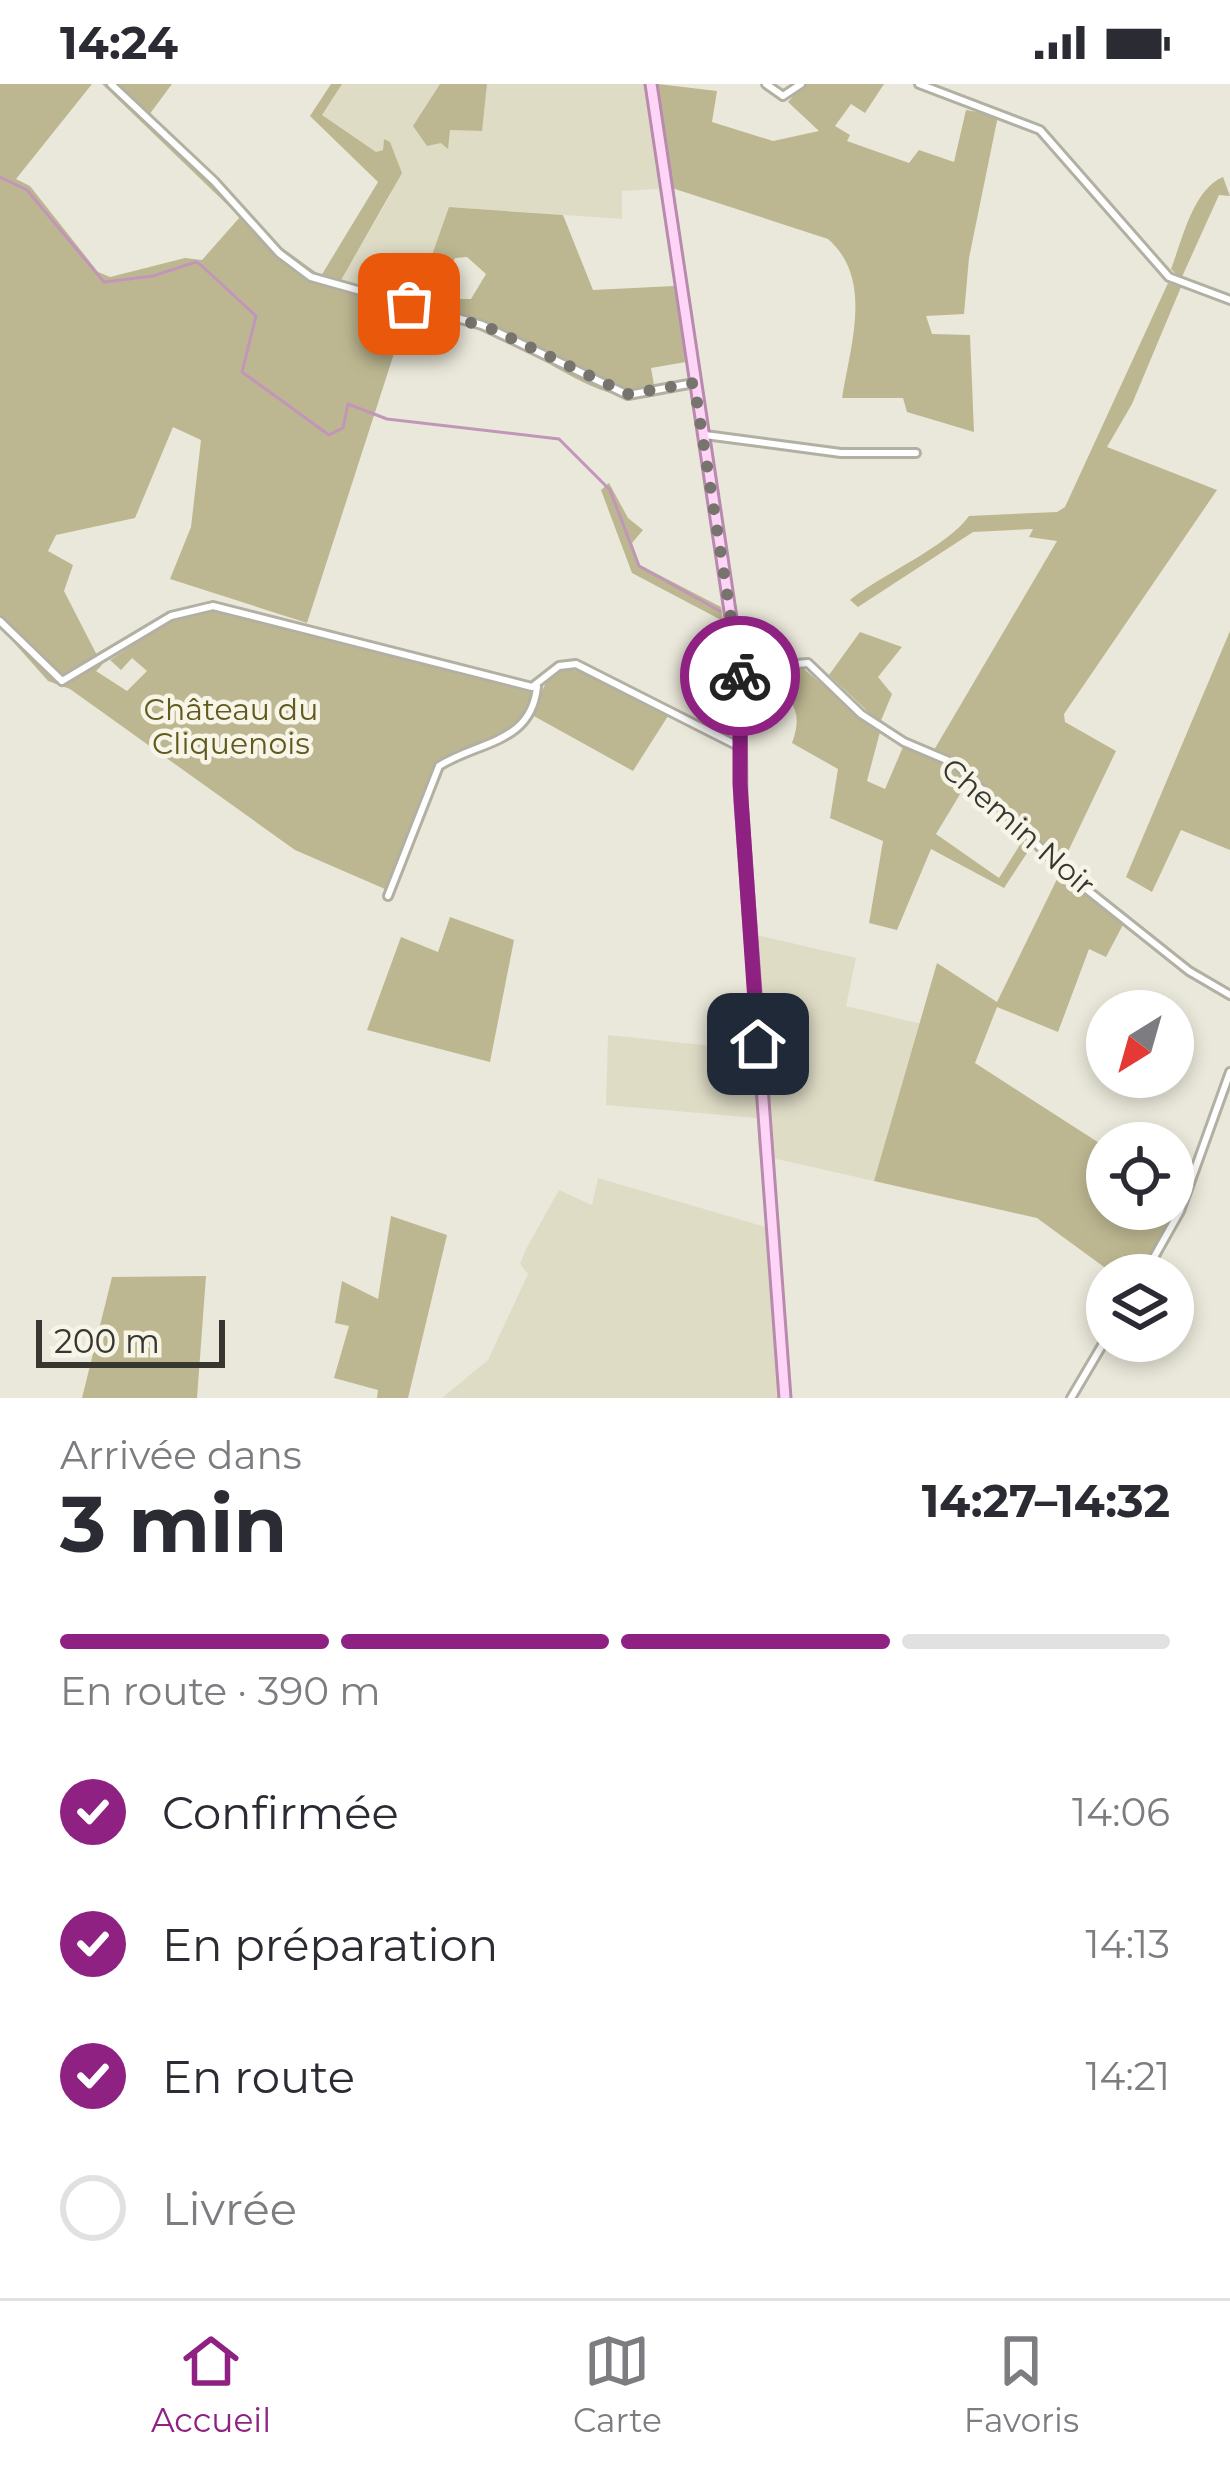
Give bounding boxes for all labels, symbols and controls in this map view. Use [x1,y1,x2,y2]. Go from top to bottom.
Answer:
text: 14:24 [60,15,178,70]
pin [358,253,460,355]
icon: bag [376,271,442,337]
courier [680,616,800,736]
icon: bike [707,643,773,709]
park label: Château du Cliquenois [144,691,318,762]
street label: Chemin Noir [934,750,1103,903]
north arrow [1086,990,1194,1098]
map controls [1086,990,1194,1362]
pin [707,993,809,1095]
icon: home [725,1011,791,1077]
button: locate [1086,1122,1194,1230]
button: layers [1086,1254,1194,1362]
scale bar [36,1314,225,1367]
text: 200 m [54,1321,160,1361]
text: Arrivée dans [60,1431,302,1479]
text: 14:27–14:32 [922,1473,1170,1528]
text: 3 min [60,1476,287,1572]
text: En route · 390 m [60,1667,381,1715]
icon: check [60,1779,126,1845]
text: Confirmée [162,1785,399,1840]
text: 14:06 [1072,1788,1170,1836]
icon: check [60,1911,126,1977]
text: En préparation [162,1917,498,1972]
text: 14:13 [1086,1920,1170,1968]
icon: check [60,2043,126,2109]
text: En route [162,2049,355,2104]
text: 14:21 [1085,2052,1170,2100]
text: Livrée [162,2181,297,2236]
tab: Accueil [151,2328,271,2440]
tab: Carte [573,2328,662,2440]
tab: Favoris [964,2328,1079,2440]

